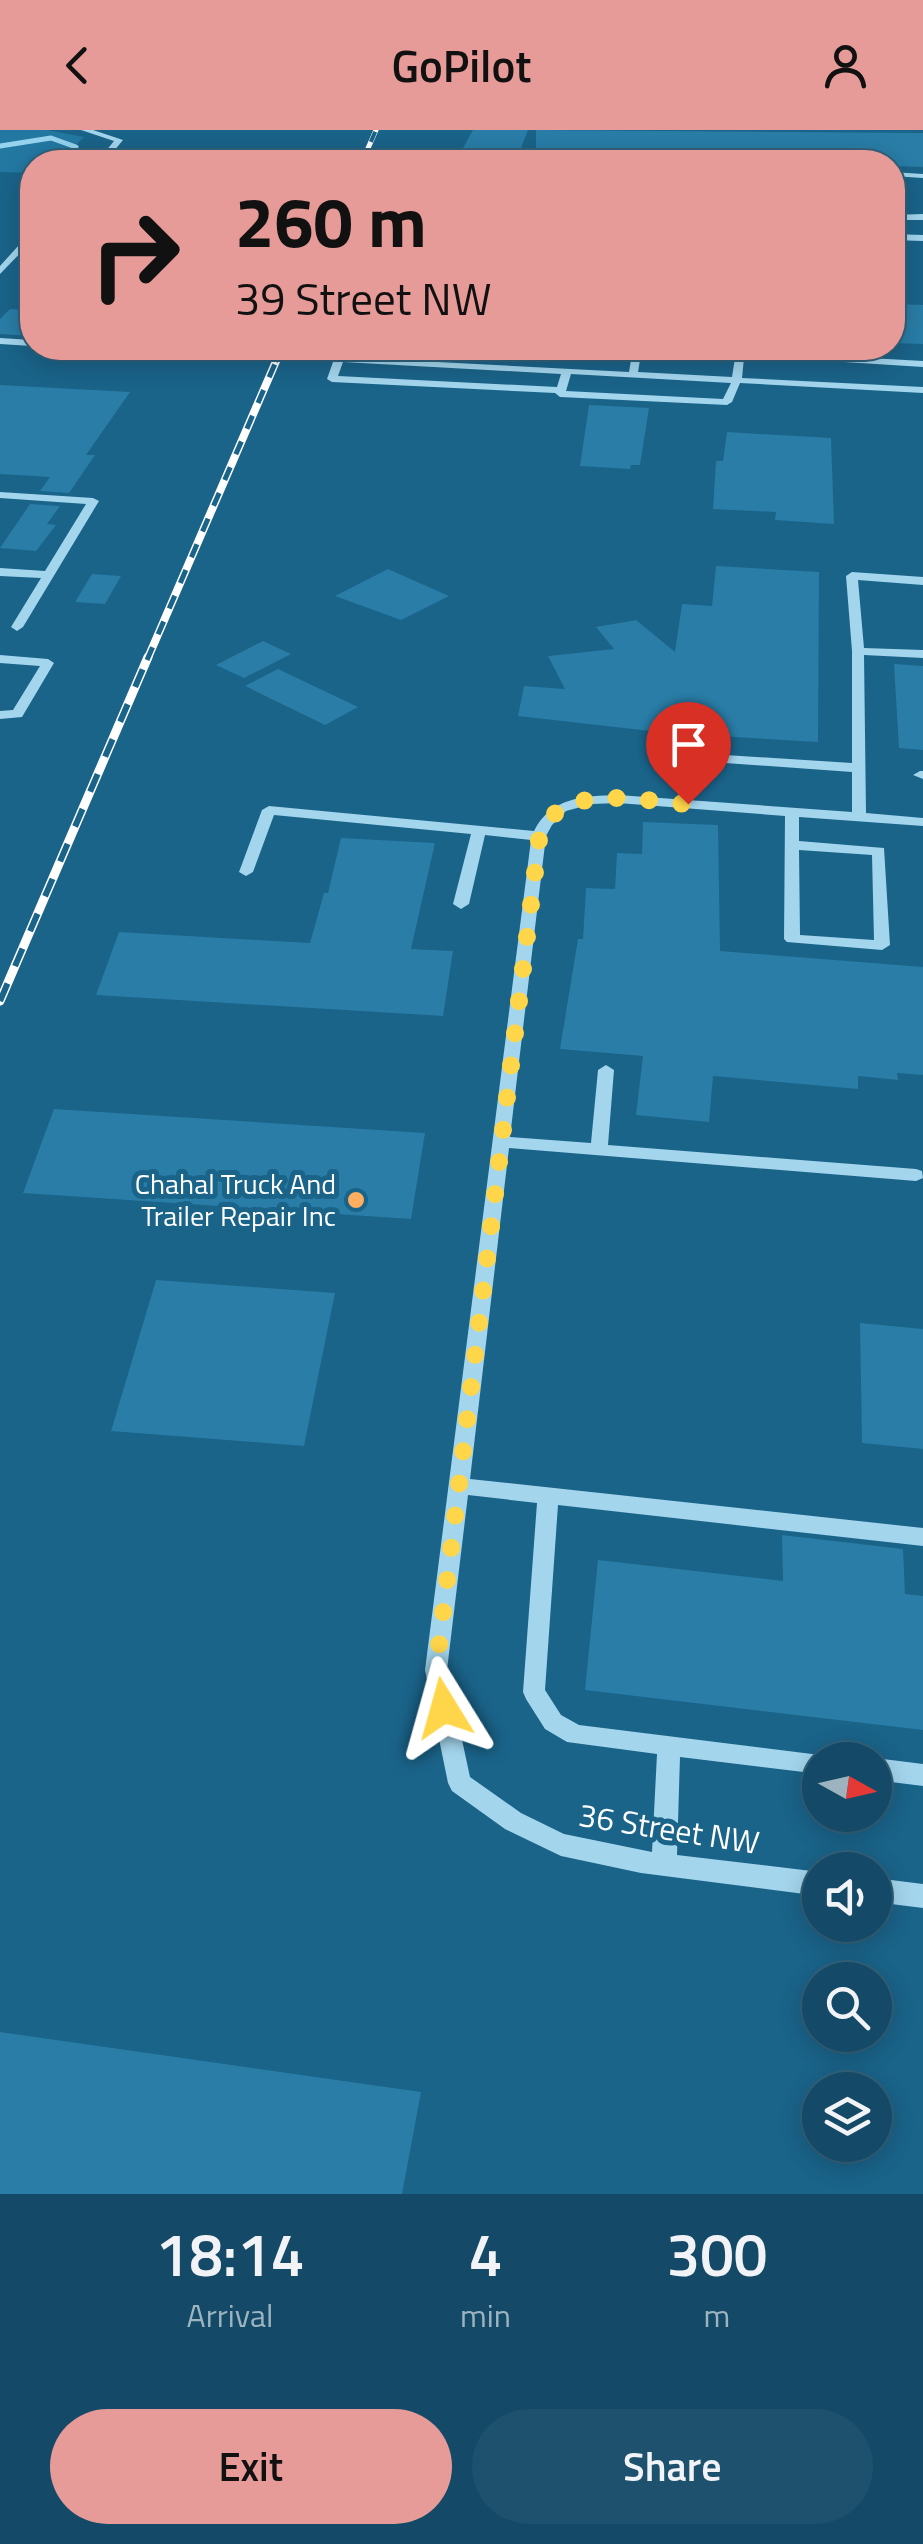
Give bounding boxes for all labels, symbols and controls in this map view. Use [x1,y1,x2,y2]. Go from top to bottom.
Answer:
text: GoPilot [392,31,531,99]
icon: back [50,38,105,93]
icon: person [818,38,873,93]
text: 260 m [235,168,427,274]
icon: right [70,190,200,320]
text: 39 Street NW [235,264,492,332]
pin [646,702,731,805]
icon: arrive [661,717,716,772]
place label: Chahal Truck And Trailer Repair Inc [135,1162,336,1237]
marker: Chahal Truck And Trailer Repair Inc [345,1189,367,1211]
position arrow [392,1656,496,1760]
north arrow [802,1742,892,1832]
map controls [802,1742,892,2162]
street label: 36 Street NW [575,1790,763,1866]
button: sound [802,1852,892,1942]
button: search [802,1962,892,2052]
button: layers [802,2072,892,2162]
text: 18:14 [156,2208,304,2299]
text: 4 [469,2208,502,2299]
text: 300 [667,2208,767,2299]
text: Arrival [187,2291,273,2339]
text: min [460,2291,511,2339]
text: m [704,2291,730,2339]
button: Exit [50,2409,452,2524]
button: Share [472,2409,873,2524]

